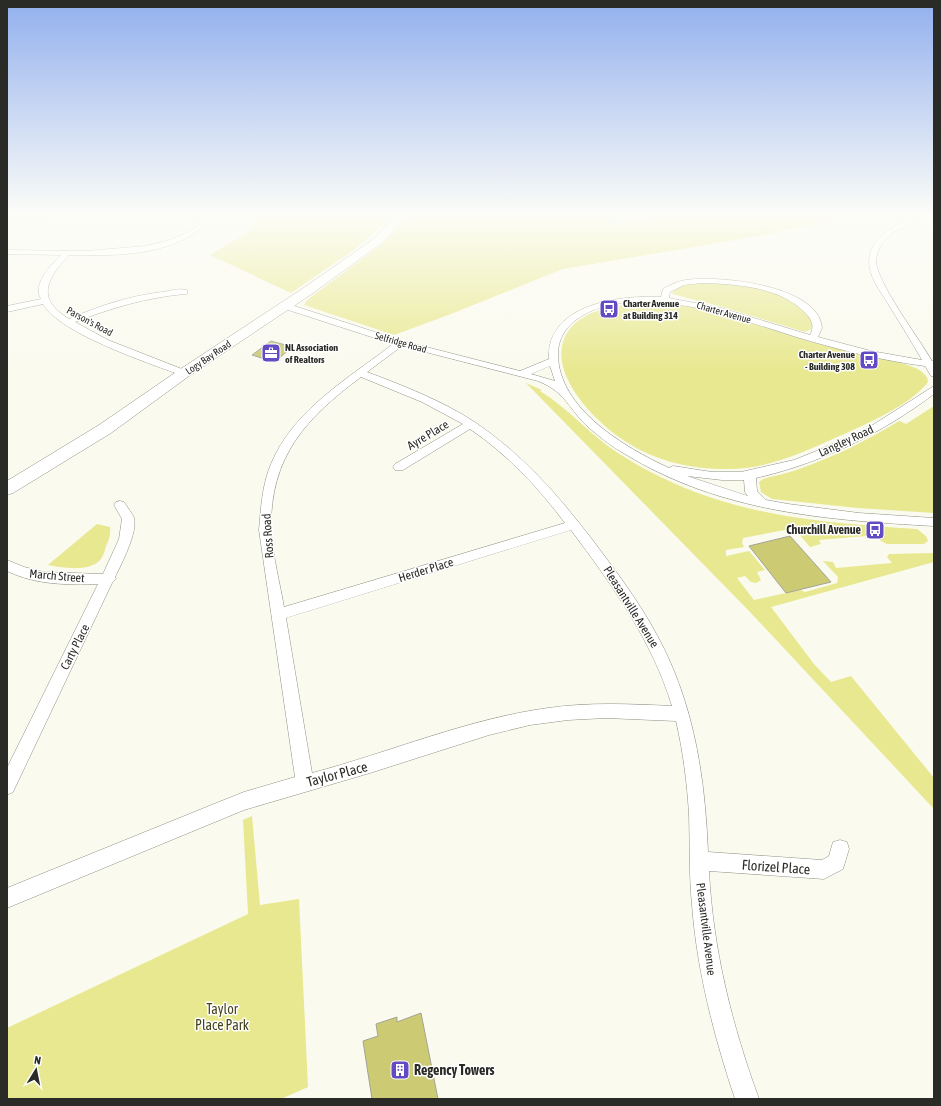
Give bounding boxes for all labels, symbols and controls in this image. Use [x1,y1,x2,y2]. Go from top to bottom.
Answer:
bus stop icon: Charter Avenue at Building 314 [598,298,620,320]
place label: Charter Avenue at Building 314 [623,298,680,321]
street label: Charter Avenue [695,299,753,326]
street label: Parson's Road [65,305,115,338]
street label: Selfridge Road [374,330,428,355]
street label: Logy Bay Road [184,338,233,377]
office icon: NL Association of Realtors [260,342,282,364]
place label: NL Association of Realtors [285,342,338,365]
place label: Charter Avenue - Building 308 [799,349,855,372]
bus stop icon: Charter Avenue - Building 308 [858,349,880,371]
street label: Ayre Place [405,417,451,453]
street label: Langley Road [816,422,876,460]
street label: Ross Road [259,513,277,559]
bus stop icon: Churchill Avenue [864,519,886,541]
place label: Churchill Avenue [786,523,862,537]
street label: Herder Place [397,555,455,585]
street label: Pleasantville Avenue [600,564,662,650]
street label: March Street [29,567,86,585]
street label: Carty Place [58,622,92,672]
street label: Taylor Place [305,758,369,790]
street label: Florizel Place [741,857,811,877]
street label: Pleasantville Avenue [693,882,719,976]
park label: Taylor Place Park [195,1001,249,1033]
north arrow [16,1050,56,1090]
text: N [33,1054,42,1067]
building icon: Regency Towers [389,1059,411,1081]
place label: Regency Towers [414,1062,495,1078]

